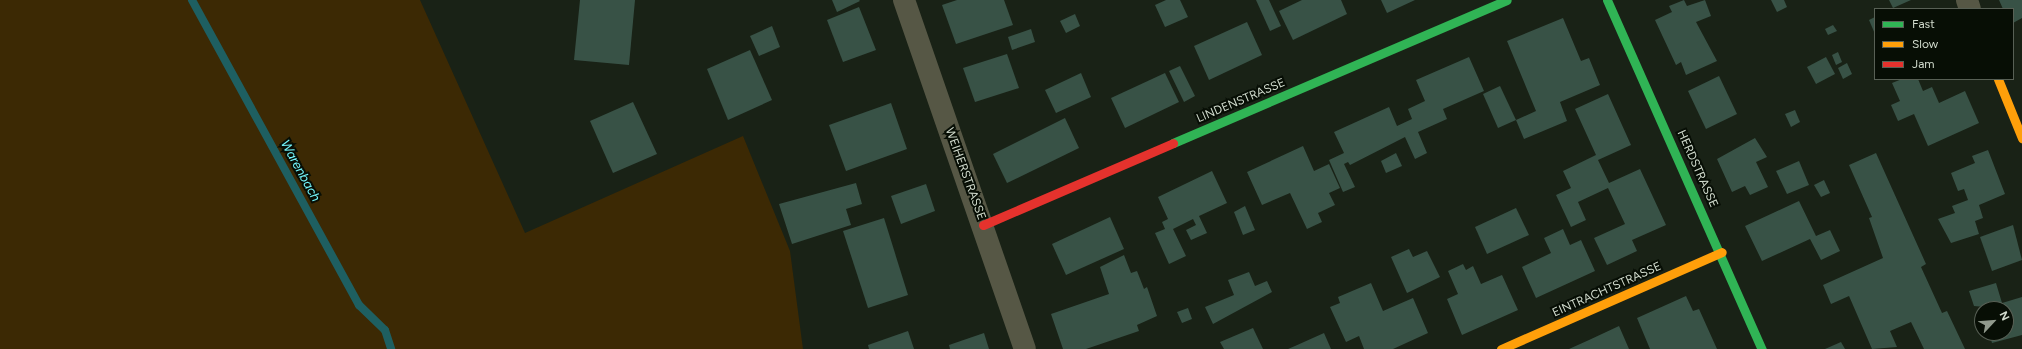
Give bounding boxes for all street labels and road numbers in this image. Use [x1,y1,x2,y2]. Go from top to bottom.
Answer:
street label: LINDENSTRASSE [1195,76,1287,126]
street label: WEIHERSTRASSE [942,126,988,222]
street label: HERDSTRASSE [1673,128,1721,210]
street label: EINTRACHTSTRASSE [1550,260,1664,320]

